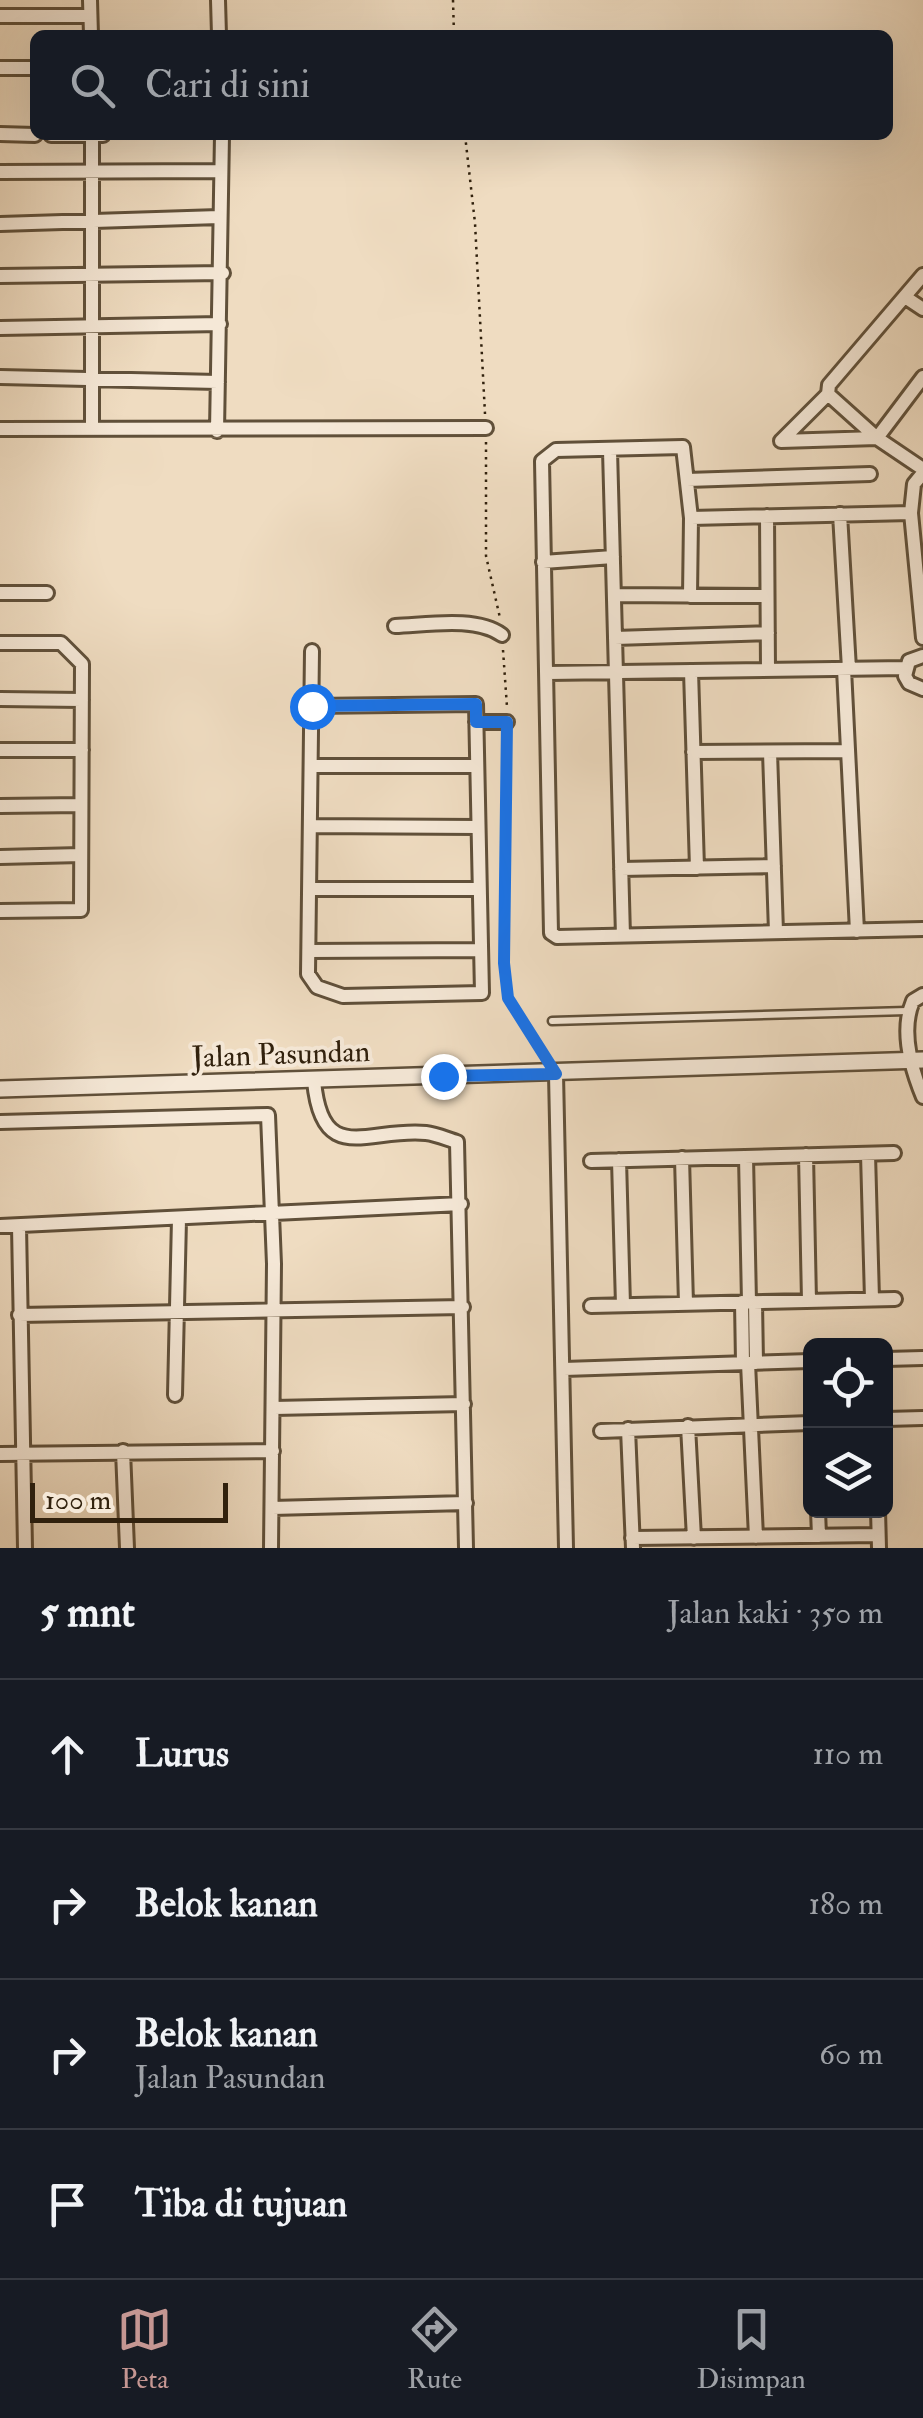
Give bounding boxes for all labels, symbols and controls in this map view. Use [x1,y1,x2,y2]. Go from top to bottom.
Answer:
search box [30,30,893,140]
icon: search [65,58,120,113]
text: Cari di sini [145,61,310,109]
route start [290,684,336,730]
street label: Jalan Pasundan [190,1033,371,1076]
route end [421,1054,467,1100]
map controls [803,1338,893,1518]
button: locate [803,1338,893,1428]
button: layers [803,1428,893,1518]
scale bar [30,1478,228,1522]
text: 100 m [45,1483,111,1518]
text: 5 mnt [40,1587,135,1639]
text: Jalan kaki · 350 m [667,1593,883,1633]
icon: ahead [40,1727,95,1782]
text: Lurus [135,1730,229,1778]
text: 110 m [812,1734,883,1774]
icon: right [40,1877,95,1932]
text: Belok kanan [135,1880,318,1928]
text: 180 m [809,1884,883,1924]
text: Belok kanan [135,2010,318,2058]
icon: right [40,2027,95,2082]
text: 60 m [819,2034,883,2074]
text: Jalan Pasundan [135,2058,325,2098]
icon: arrive [40,2177,95,2232]
text: Tiba di tujuan [135,2180,347,2228]
tab: Peta [117,2302,172,2397]
tab: Rute [407,2302,462,2397]
tab: Disimpan [697,2302,806,2397]

